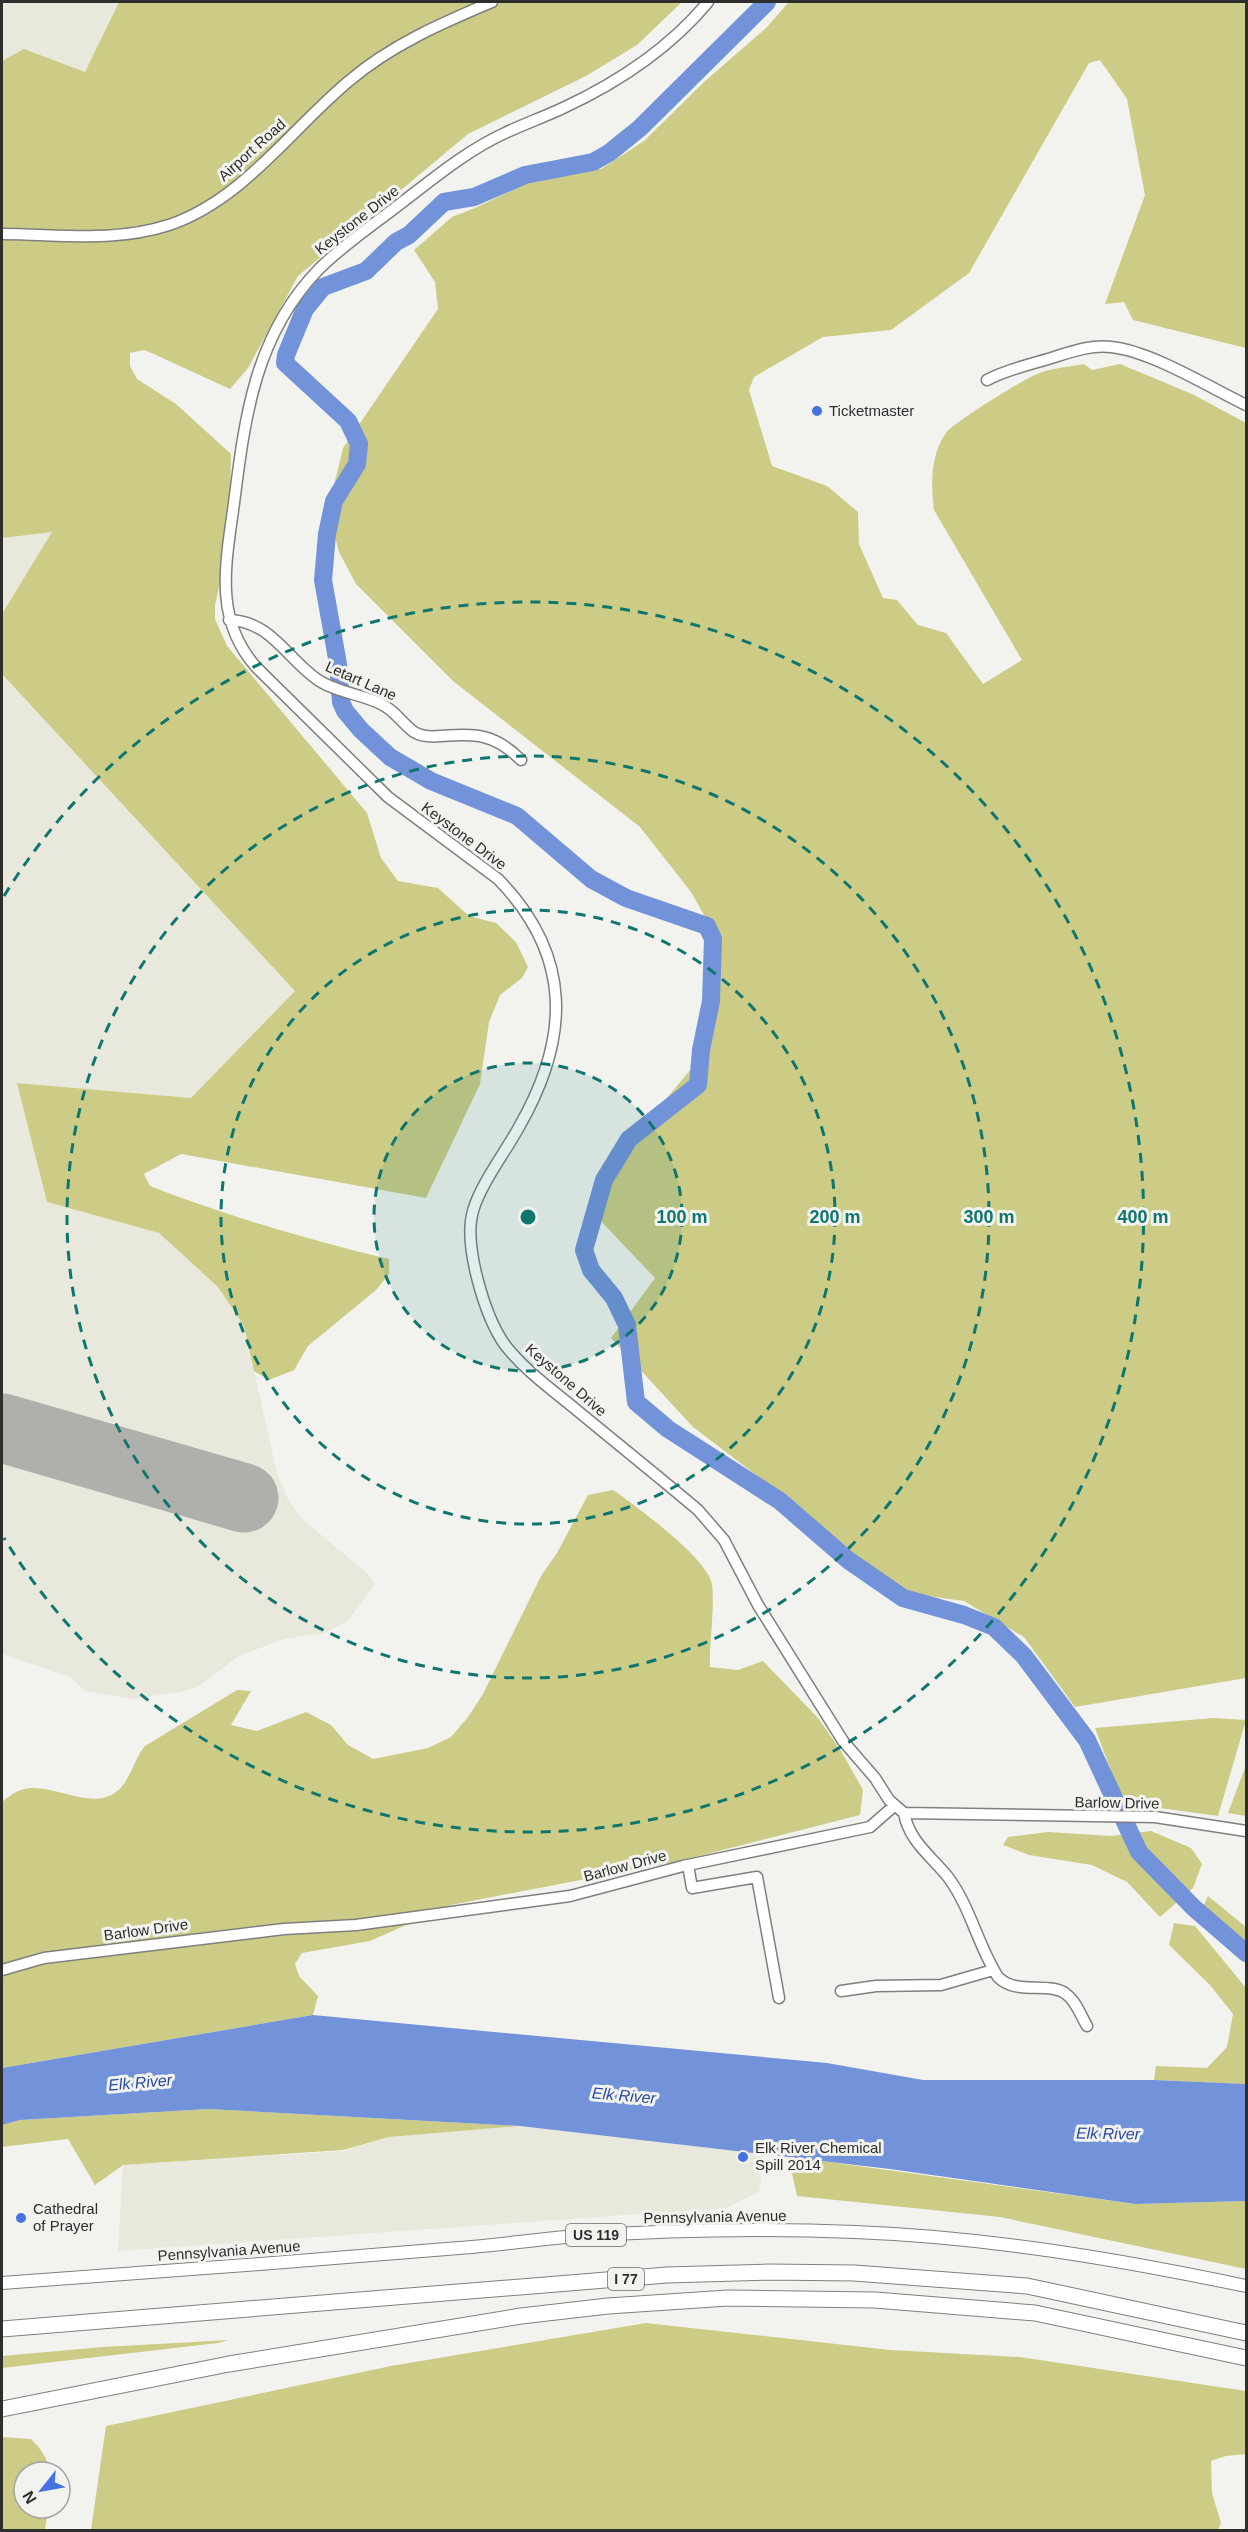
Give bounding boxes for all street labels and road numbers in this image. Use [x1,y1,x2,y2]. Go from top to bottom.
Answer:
street label: Airport Road [215,115,289,184]
street label: Keystone Drive [311,182,402,258]
street label: Letart Lane [323,657,399,704]
street label: Keystone Drive [419,798,510,873]
street label: Keystone Drive [522,1340,610,1419]
street label: Barlow Drive [1074,1793,1160,1812]
street label: Barlow Drive [582,1846,668,1885]
street label: Barlow Drive [103,1915,189,1944]
street label: Pennsylvania Avenue [643,2207,787,2226]
road number: US 119 [566,2224,626,2246]
street label: Pennsylvania Avenue [157,2237,301,2264]
road number: I 77 [608,2268,644,2290]

